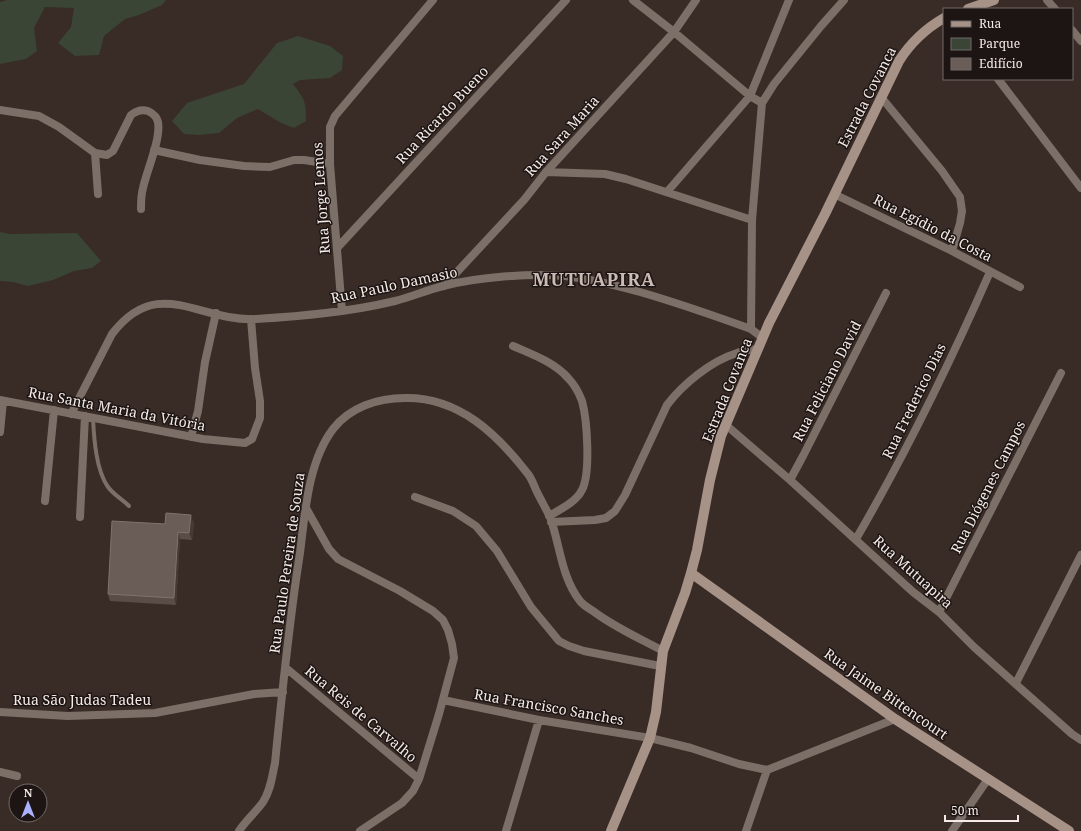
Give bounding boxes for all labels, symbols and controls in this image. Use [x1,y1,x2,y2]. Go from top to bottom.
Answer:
legend [943,8,1073,80]
text: Rua [979,15,1001,32]
text: Parque [979,35,1020,52]
street label: Estrada Covanca [833,43,900,150]
text: Edifício [979,55,1023,72]
street label: Rua Ricardo Bueno [391,62,492,168]
street label: Rua Sara Maria [520,91,603,180]
street label: Rua Jorge Lemos [307,142,334,254]
street label: Rua Egídio da Costa [871,189,996,266]
street label: Rua Paulo Damasio [329,262,459,307]
district label: MUTUAPIRA [532,267,656,291]
street label: Rua Feliciano David [788,317,865,444]
street label: Estrada Covanca [697,335,756,445]
street label: Rua Frederico Dias [877,340,950,462]
street label: Rua Santa Maria da Vitória [27,382,207,435]
street label: Rua Diógenes Campos [946,417,1029,556]
street label: Rua Paulo Pereira de Souza [264,471,309,655]
street label: Rua Mutuapira [870,531,957,612]
street label: Rua Jaime Bittencourt [821,644,952,743]
street label: Rua Reis de Carvalho [301,661,421,766]
street label: Rua Francisco Sanches [473,684,625,729]
street label: Rua São Judas Tadeu [13,690,151,709]
north arrow [8,783,48,823]
text: N [24,785,33,800]
scale bar [945,797,1018,823]
text: 50 m [951,802,979,819]

